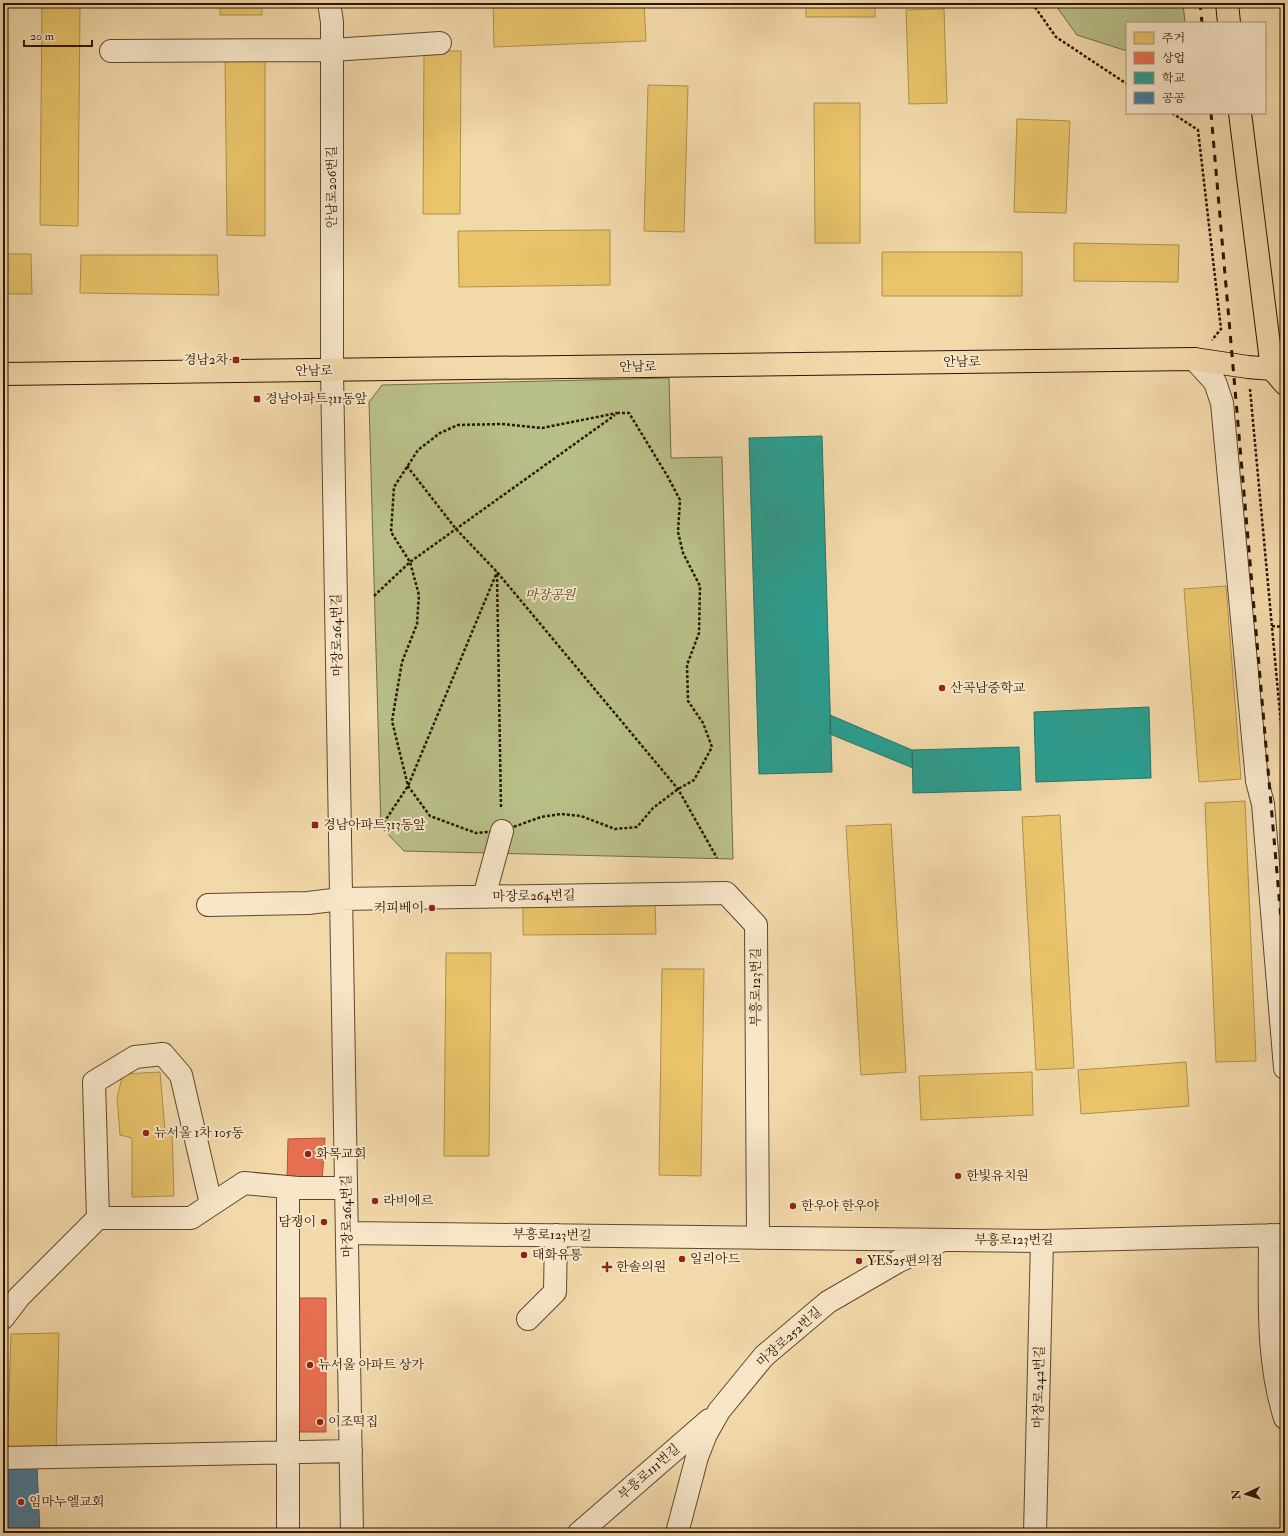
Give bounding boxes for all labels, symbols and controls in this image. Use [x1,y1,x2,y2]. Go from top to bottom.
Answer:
scale bar [24,22,92,48]
legend [1126,22,1266,114]
text: 20 m [30,29,55,44]
text: 주거 [1162,31,1185,46]
text: 상업 [1162,51,1185,66]
text: 학교 [1162,71,1186,86]
text: 공공 [1162,91,1186,106]
street label: 안남로206번길 [324,146,340,228]
place label: 경남2차 [184,352,228,368]
street label: 안남로 [943,354,981,370]
marker: 경남2차 [231,355,241,365]
street label: 안남로 [619,359,657,375]
street label: 안남로 [295,363,333,379]
place label: 경남아파트311동앞 [265,391,368,407]
marker: 경남아파트311동앞 [252,394,262,404]
park label: 마장공원 [525,587,577,603]
street label: 마장로264번길 [328,593,346,677]
place label: 산곡남중학교 [950,680,1026,696]
marker: 산곡남중학교 [937,683,947,693]
place label: 경남아파트313동앞 [323,817,426,833]
marker: 경남아파트313동앞 [310,820,320,830]
street label: 마장로264번길 [492,887,576,905]
place label: 커피베이 [374,900,424,916]
marker: 커피베이 [427,903,437,913]
street label: 부흥로123번길 [748,947,764,1027]
place label: 뉴서울 1차 105동 [154,1125,244,1141]
marker: 뉴서울 1차 105동 [141,1128,151,1138]
place label: 화목교회 [316,1146,366,1162]
marker: 화목교회 [303,1149,313,1159]
place label: 한빛유치원 [966,1168,1029,1184]
marker: 한빛유치원 [953,1171,963,1181]
street label: 마장로264번길 [338,1174,356,1258]
place label: 라비에르 [383,1193,434,1209]
marker: 라비에르 [370,1196,380,1206]
place label: 한우야 한우야 [801,1198,880,1214]
marker: 한우야 한우야 [788,1201,798,1211]
place label: 담쟁이 [278,1214,316,1230]
marker: 담쟁이 [319,1217,329,1227]
street label: 부흥로123번길 [512,1226,592,1244]
street label: 부흥로123번길 [974,1232,1054,1248]
place label: 태화유통 [532,1247,583,1263]
marker: 태화유통 [519,1250,529,1260]
place label: 일리아드 [690,1251,741,1267]
place label: YES25편의점 [867,1253,943,1269]
marker: 일리아드 [677,1254,687,1264]
marker: YES25편의점 [854,1256,864,1266]
place label: 한솔의원 [616,1259,666,1275]
marker: 한솔의원 [601,1261,613,1273]
street label: 마장로252번길 [753,1304,825,1370]
street label: 마장로242번길 [1030,1345,1048,1429]
place label: 뉴서울 아파트 상가 [318,1357,424,1373]
marker: 뉴서울 아파트 상가 [305,1360,315,1370]
place label: 이조떡집 [328,1414,378,1430]
marker: 이조떡집 [315,1417,325,1427]
street label: 부흥로111번길 [615,1441,683,1503]
north arrow [1226,1474,1266,1514]
text: N [1230,1488,1243,1501]
place label: 임마누엘교회 [29,1494,104,1510]
marker: 임마누엘교회 [16,1497,26,1507]

